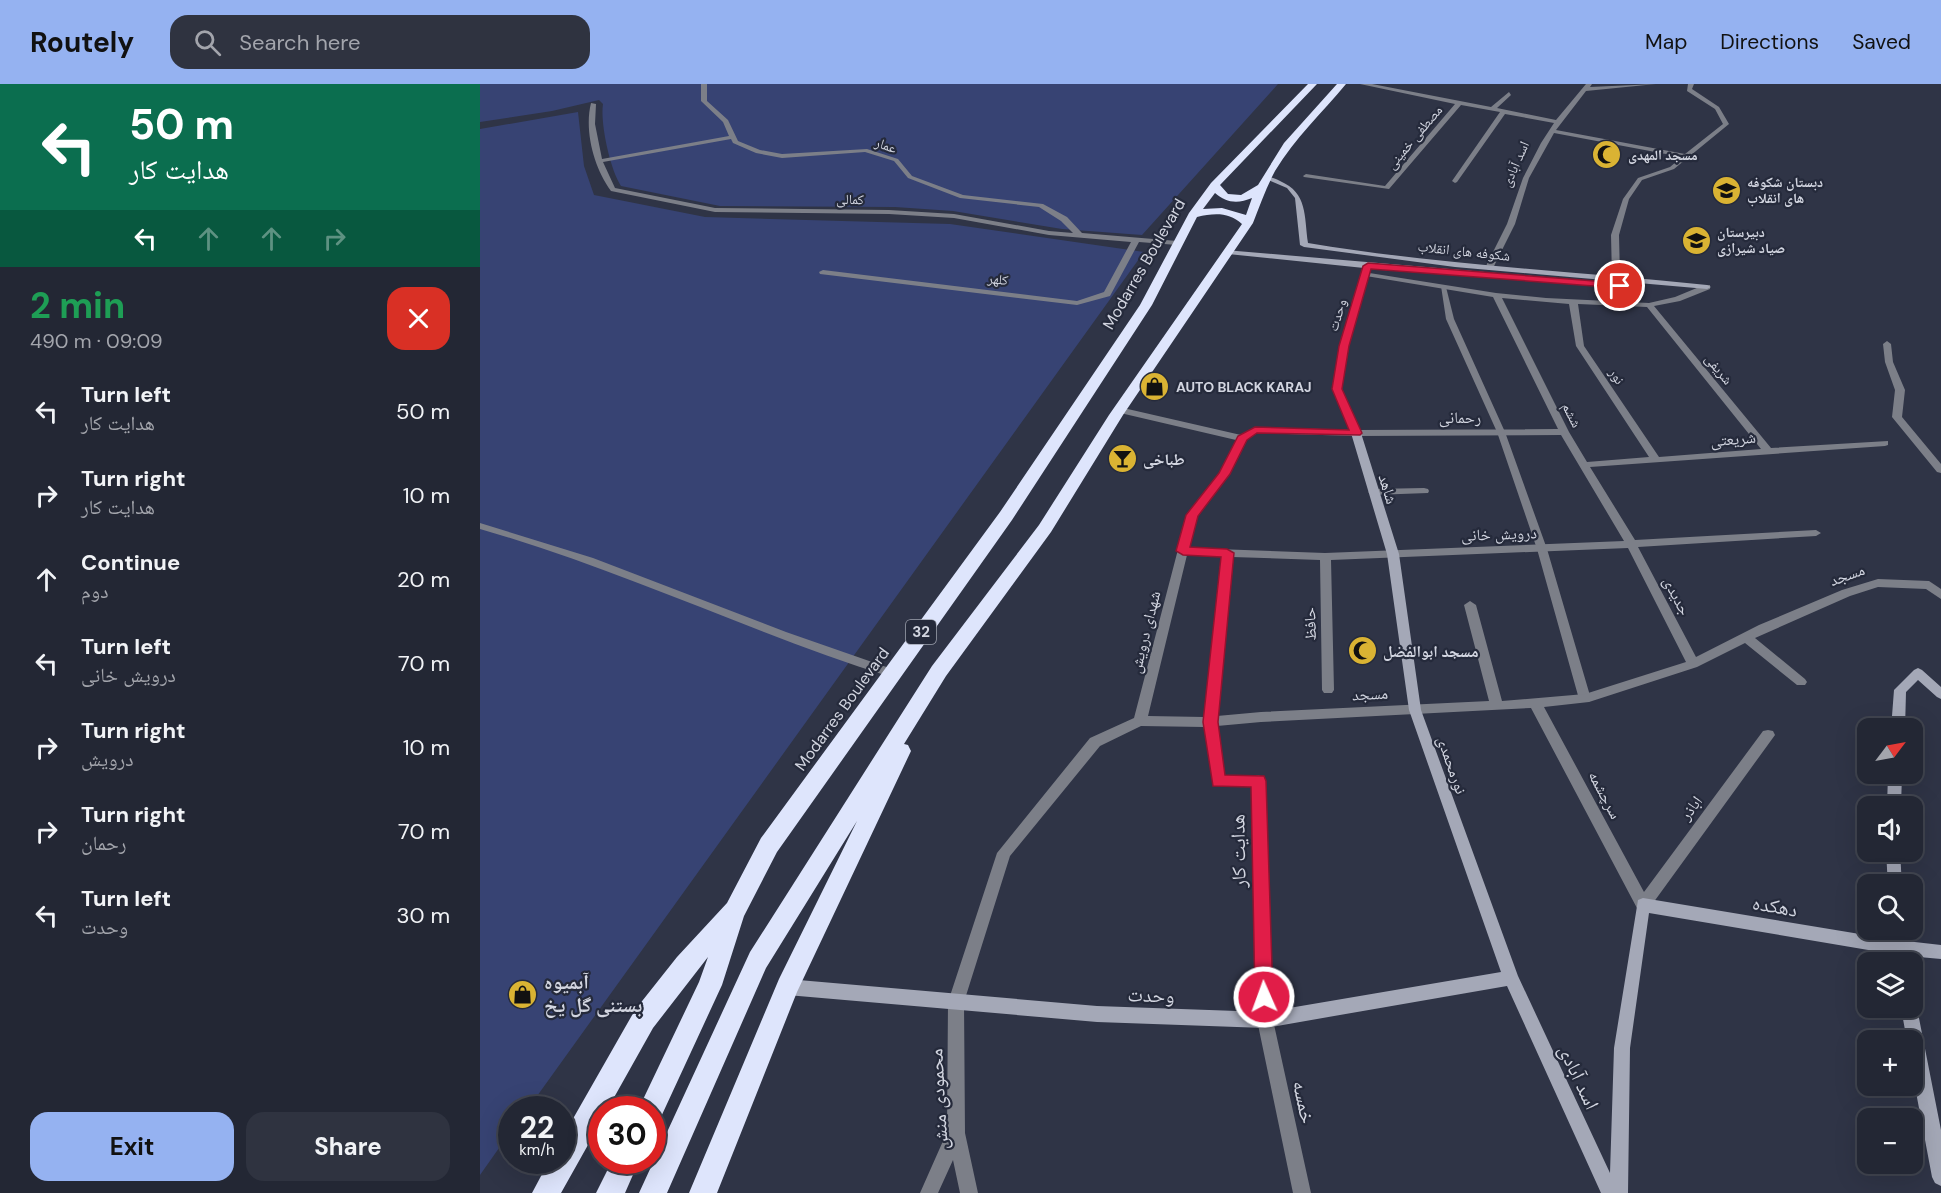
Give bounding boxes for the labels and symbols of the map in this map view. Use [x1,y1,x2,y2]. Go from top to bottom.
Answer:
street label: مصطفی خمینی [1382,101,1446,173]
street label: عمار [872,132,899,157]
street label: اسد آبادی [1497,138,1533,190]
mosque icon: مسجد المهدی [1591,139,1623,171]
place label: مسجد المهدی [1628,146,1698,164]
place label: دبستان شکوفه های انقلاب [1747,173,1823,207]
school or university icon: دبستان شکوفه های انقلاب [1710,174,1742,206]
street label: کمالی [836,190,864,208]
street label: Modarres Boulevard [1098,195,1190,333]
place label: دبیرستان صیاد شیرازی [1717,223,1785,257]
school or university icon: دبیرستان صیاد شیرازی [1680,224,1712,256]
street label: شکوفه های انقلاب [1417,237,1511,265]
pin [1594,260,1645,311]
street label: کلهر [986,269,1009,289]
street label: وحدت [1324,297,1350,333]
street label: شریفی [1701,350,1737,388]
street label: نور [1605,364,1629,388]
shop icon: AUTO BLACK KARAJ [1139,371,1171,403]
place label: AUTO BLACK KARAJ [1176,378,1312,396]
street label: ششم [1557,399,1586,431]
street label: رحمانی [1439,407,1481,428]
street label: شریعتی [1709,427,1757,451]
bar icon: طباخی [1106,443,1138,475]
place label: طباخی [1143,449,1185,470]
street label: شاهد [1374,471,1402,507]
street label: درویش خانی [1461,522,1537,546]
street label: مسجد [1826,559,1868,591]
street label: جدیدی [1658,573,1696,619]
street label: شهدای درویش [1125,589,1165,675]
street label: حافظ [1299,607,1321,641]
road number: 32 [906,620,936,644]
mosque icon: مسجد ابوالفضل [1346,635,1378,667]
place label: مسجد ابوالفضل [1383,641,1479,662]
street label: Modarres Boulevard [790,643,894,775]
street label: مسجد [1351,683,1389,705]
north arrow [1857,718,1923,784]
street label: نورمحمدی [1432,733,1472,797]
street label: سرچشمه [1584,767,1626,823]
street label: اباذر [1674,792,1707,825]
street label: هدایت کار [1224,814,1252,889]
street label: دهکده [1750,889,1800,923]
position arrow [1232,965,1296,1029]
place label: آبمیوه بستنی گل یخ [544,969,642,1018]
shop icon: آبمیوه بستنی گل یخ [507,978,539,1010]
street label: وحدت [1127,981,1175,1009]
street label: اسد آبادی [1553,1040,1605,1114]
street label: محمودی منش [922,1048,954,1150]
street label: خمسه [1287,1078,1321,1126]
speed limit sign: 30 [588,1096,666,1174]

